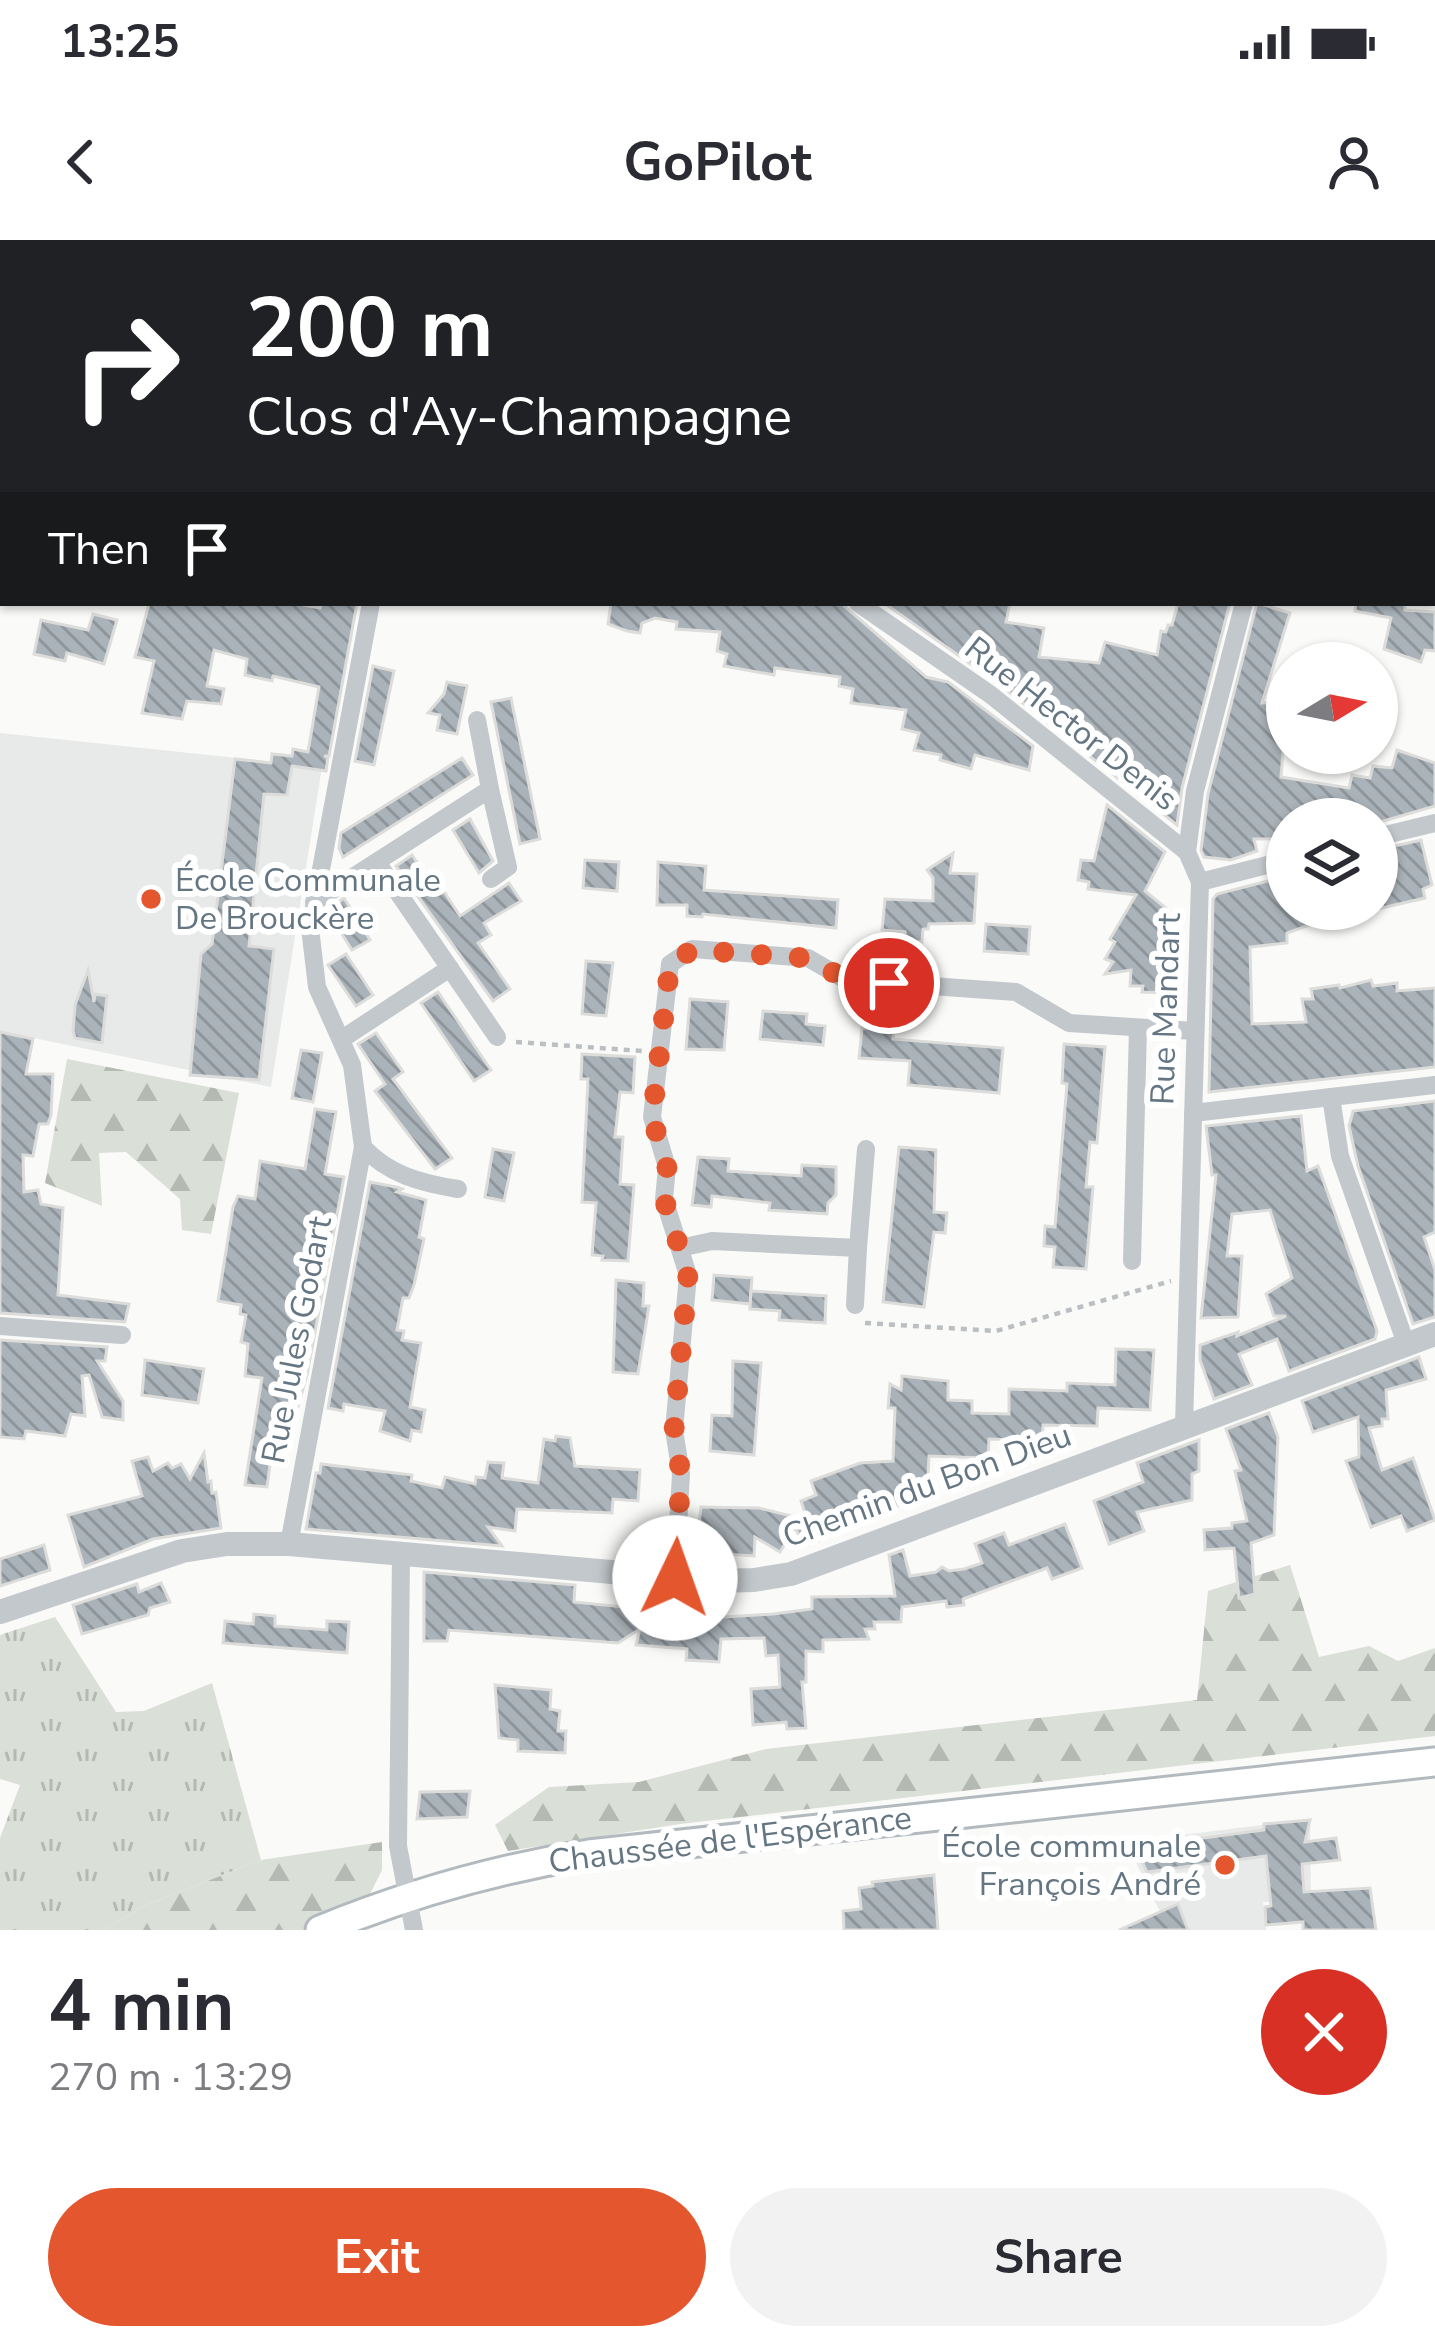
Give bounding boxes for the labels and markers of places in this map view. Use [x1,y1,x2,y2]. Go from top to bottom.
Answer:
place label: École Communale De Brouckère [175,858,441,941]
marker: École Communale De Brouckère [138,886,164,912]
pin [838,932,940,1034]
place label: École communale François André [941,1824,1201,1907]
marker: École communale François André [1212,1852,1238,1878]

